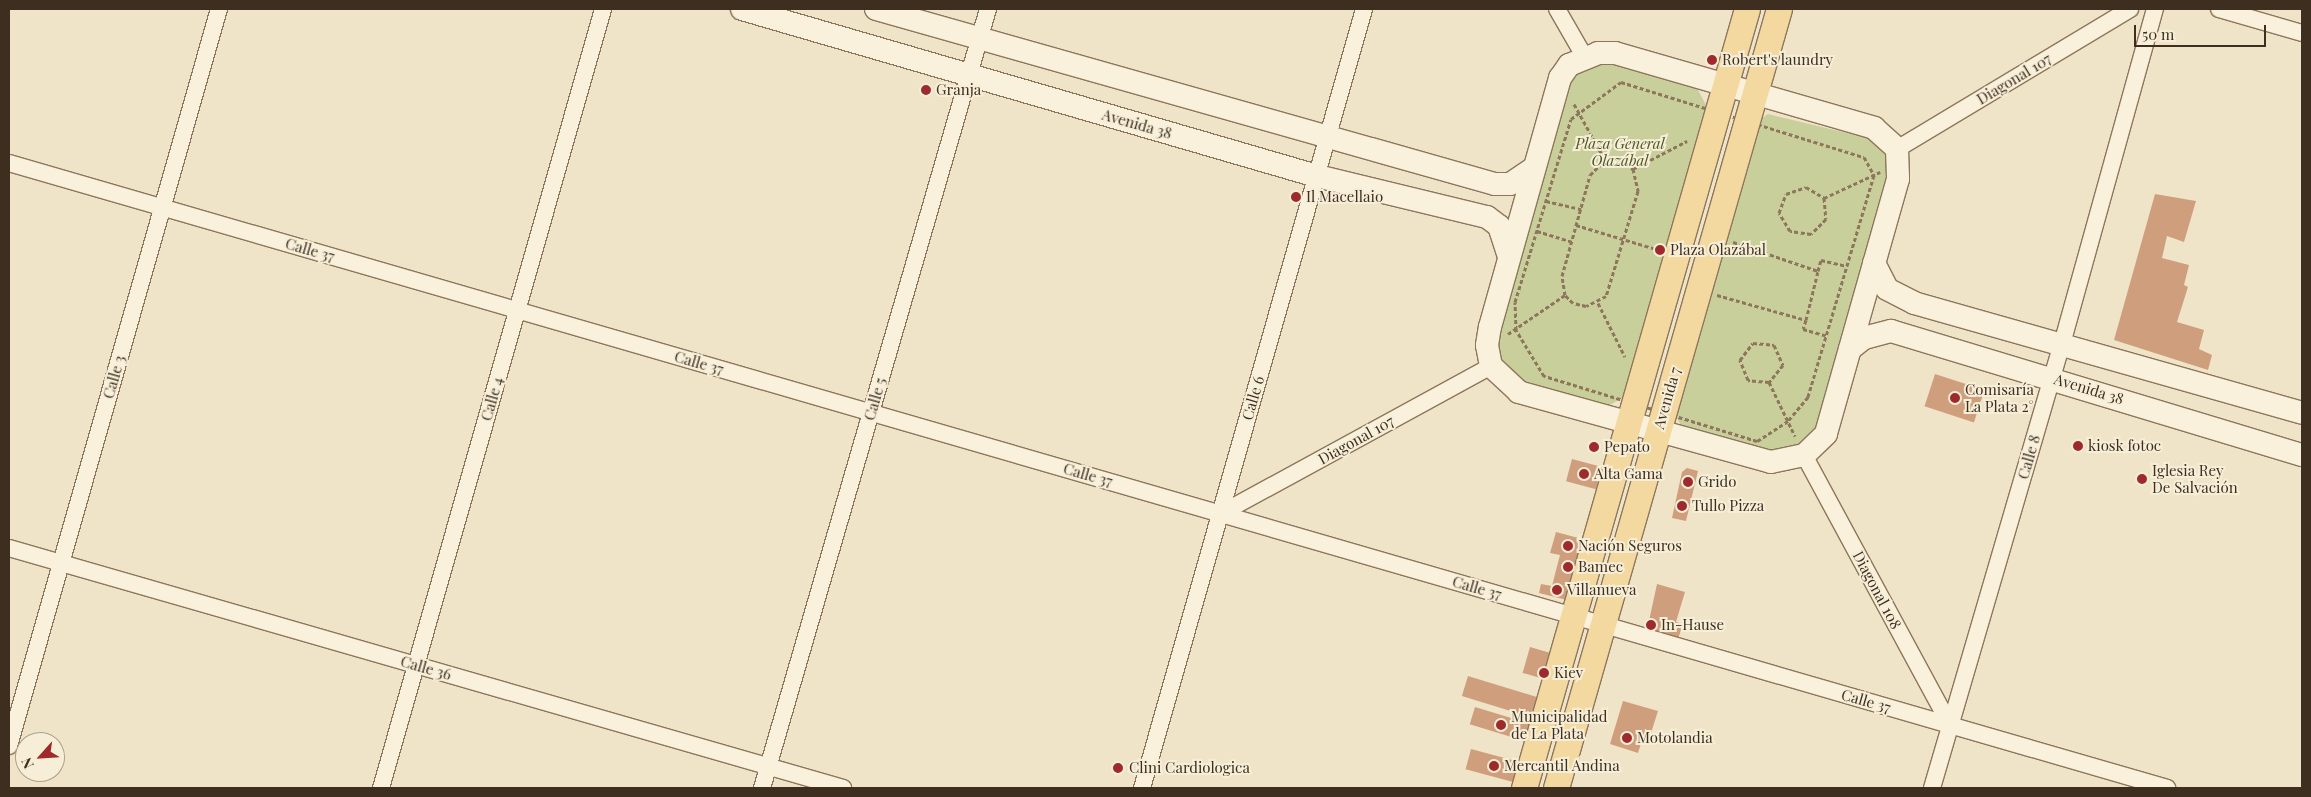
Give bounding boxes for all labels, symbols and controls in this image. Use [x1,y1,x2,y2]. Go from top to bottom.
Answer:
scale bar [2136,15,2268,47]
text: 50 m [2142,24,2174,44]
street label: Diagonal 107 [1973,50,2055,108]
place label: Robert's laundry [1722,51,1834,69]
marker: Robert's laundry [1706,54,1718,66]
place label: Granja [936,81,981,99]
marker: Granja [920,84,932,96]
street label: Avenida 38 [1100,105,1174,143]
park label: Plaza General Olazábal [1575,134,1665,169]
place label: Il Macellaio [1306,188,1383,206]
marker: Il Macellaio [1290,191,1302,203]
street label: Calle 37 [283,234,337,266]
place label: Plaza Olazábal [1670,241,1766,259]
marker: Plaza Olazábal [1654,244,1666,256]
street label: Calle 37 [672,347,726,379]
street label: Calle 3 [99,353,129,401]
street label: Avenida 7 [1650,365,1684,431]
street label: Avenida 38 [2052,370,2126,408]
street label: Calle 6 [1238,374,1268,422]
street label: Calle 4 [477,375,507,423]
street label: Calle 5 [860,375,890,423]
place label: Comisaría La Plata 2° [1965,380,2034,415]
marker: Comisaría La Plata 2° [1949,392,1961,404]
street label: Diagonal 107 [1315,412,1397,468]
street label: Calle 8 [2014,433,2044,481]
place label: kiosk fotoc [2088,437,2161,455]
place label: Pepato [1604,438,1650,456]
marker: kiosk fotoc [2072,440,2084,452]
marker: Pepato [1588,441,1600,453]
street label: Calle 37 [1061,459,1115,491]
place label: Iglesia Rey De Salvación [2152,461,2238,496]
place label: Alta Gama [1594,465,1663,483]
marker: Alta Gama [1578,468,1590,480]
place label: Grido [1698,473,1737,491]
marker: Iglesia Rey De Salvación [2136,473,2148,485]
marker: Grido [1682,476,1694,488]
place label: Tullo Pizza [1692,497,1764,515]
marker: Tullo Pizza [1676,500,1688,512]
place label: Nación Seguros [1578,537,1682,555]
marker: Nación Seguros [1562,540,1574,552]
street label: Diagonal 108 [1849,548,1905,632]
place label: Bamec [1578,558,1623,576]
marker: Bamec [1562,561,1574,573]
street label: Calle 37 [1450,572,1504,604]
place label: Villanueva [1567,581,1636,599]
marker: Villanueva [1551,584,1563,596]
place label: In-Hause [1661,616,1724,634]
marker: In-Hause [1645,619,1657,631]
street label: Calle 36 [398,652,454,684]
place label: Kiev [1554,664,1583,682]
marker: Kiev [1538,667,1550,679]
street label: Calle 37 [1839,685,1893,717]
place label: Municipalidad de La Plata [1511,707,1607,742]
marker: Municipalidad de La Plata [1495,719,1507,731]
place label: Motolandia [1637,729,1713,747]
north arrow [15,732,65,782]
marker: Motolandia [1621,732,1633,744]
text: N [16,755,38,772]
place label: Mercantil Andina [1504,757,1620,775]
place label: Clini Cardiologica [1129,759,1250,777]
marker: Mercantil Andina [1488,760,1500,772]
marker: Clini Cardiologica [1111,761,1125,775]

